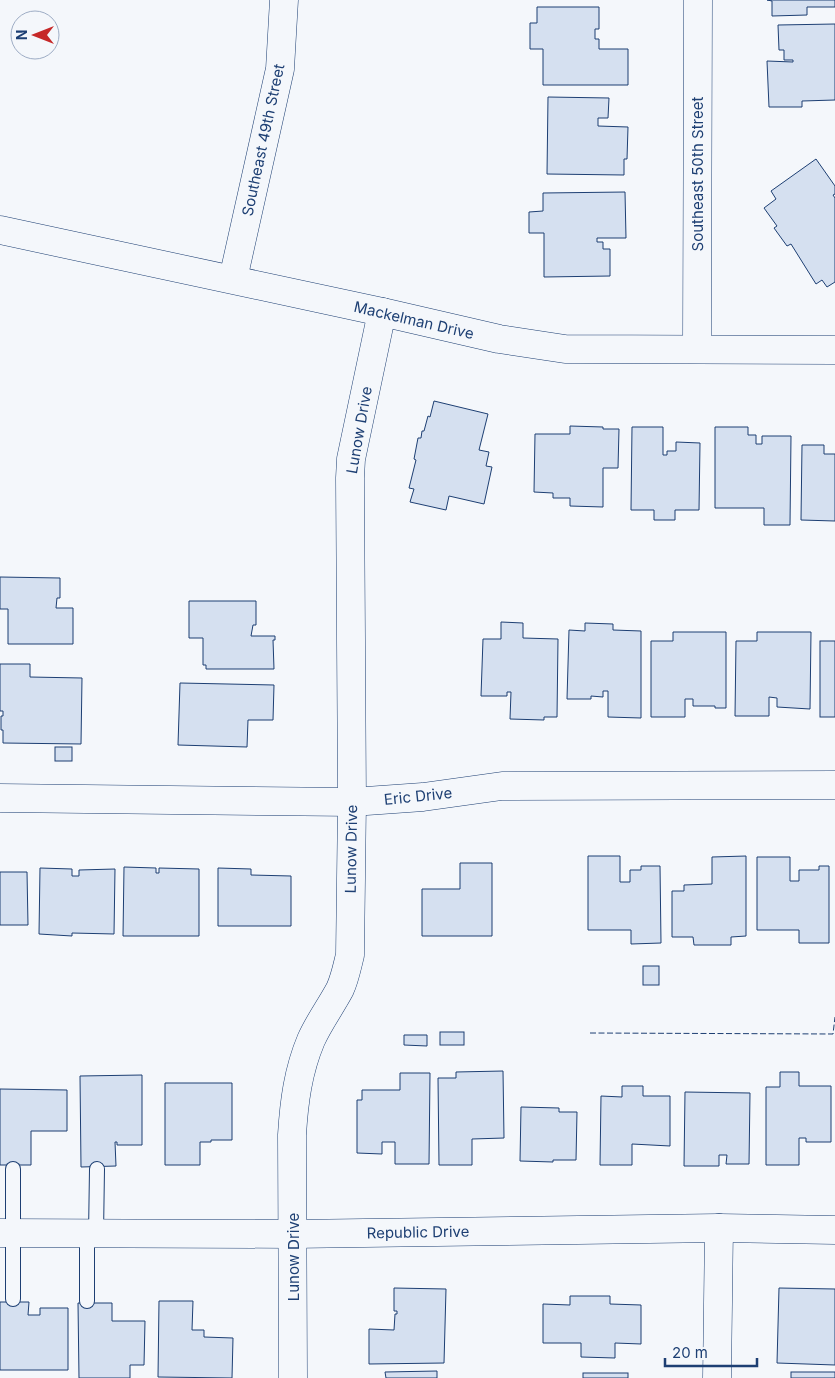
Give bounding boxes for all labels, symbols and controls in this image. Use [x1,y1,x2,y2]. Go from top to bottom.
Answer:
north arrow [10,10,60,60]
text: N [13,30,30,40]
street label: Southeast 49th Street [238,62,288,218]
street label: Southeast 50th Street [688,97,707,251]
street label: Mackelman Drive [352,297,476,343]
street label: Lunow Drive [342,385,376,475]
street label: Eric Drive [383,783,453,809]
street label: Lunow Drive [341,805,361,893]
street label: Lunow Drive [284,1213,303,1301]
street label: Republic Drive [366,1222,470,1242]
scale bar [665,1336,758,1368]
text: 20 m [672,1343,708,1362]

